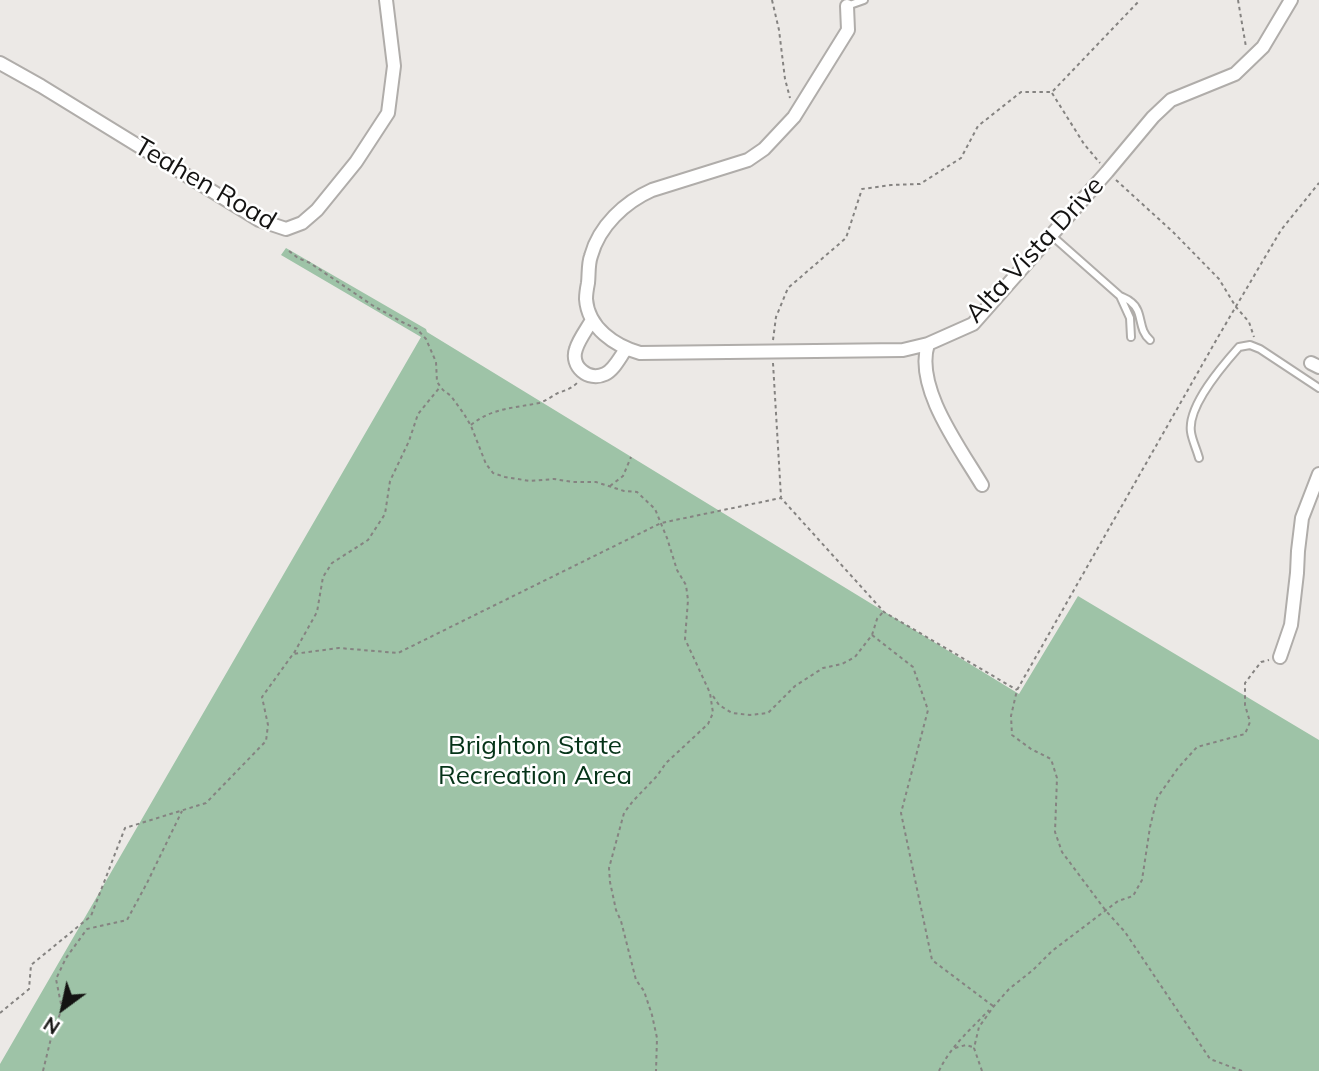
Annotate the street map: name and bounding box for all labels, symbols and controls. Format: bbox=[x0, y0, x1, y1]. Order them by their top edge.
street label: Teahen Road bbox=[129, 131, 281, 237]
street label: Alta Vista Drive bbox=[959, 171, 1111, 329]
park label: Brighton State Recreation Area bbox=[438, 730, 632, 792]
north arrow bbox=[28, 973, 98, 1043]
text: N bbox=[39, 1012, 64, 1040]

